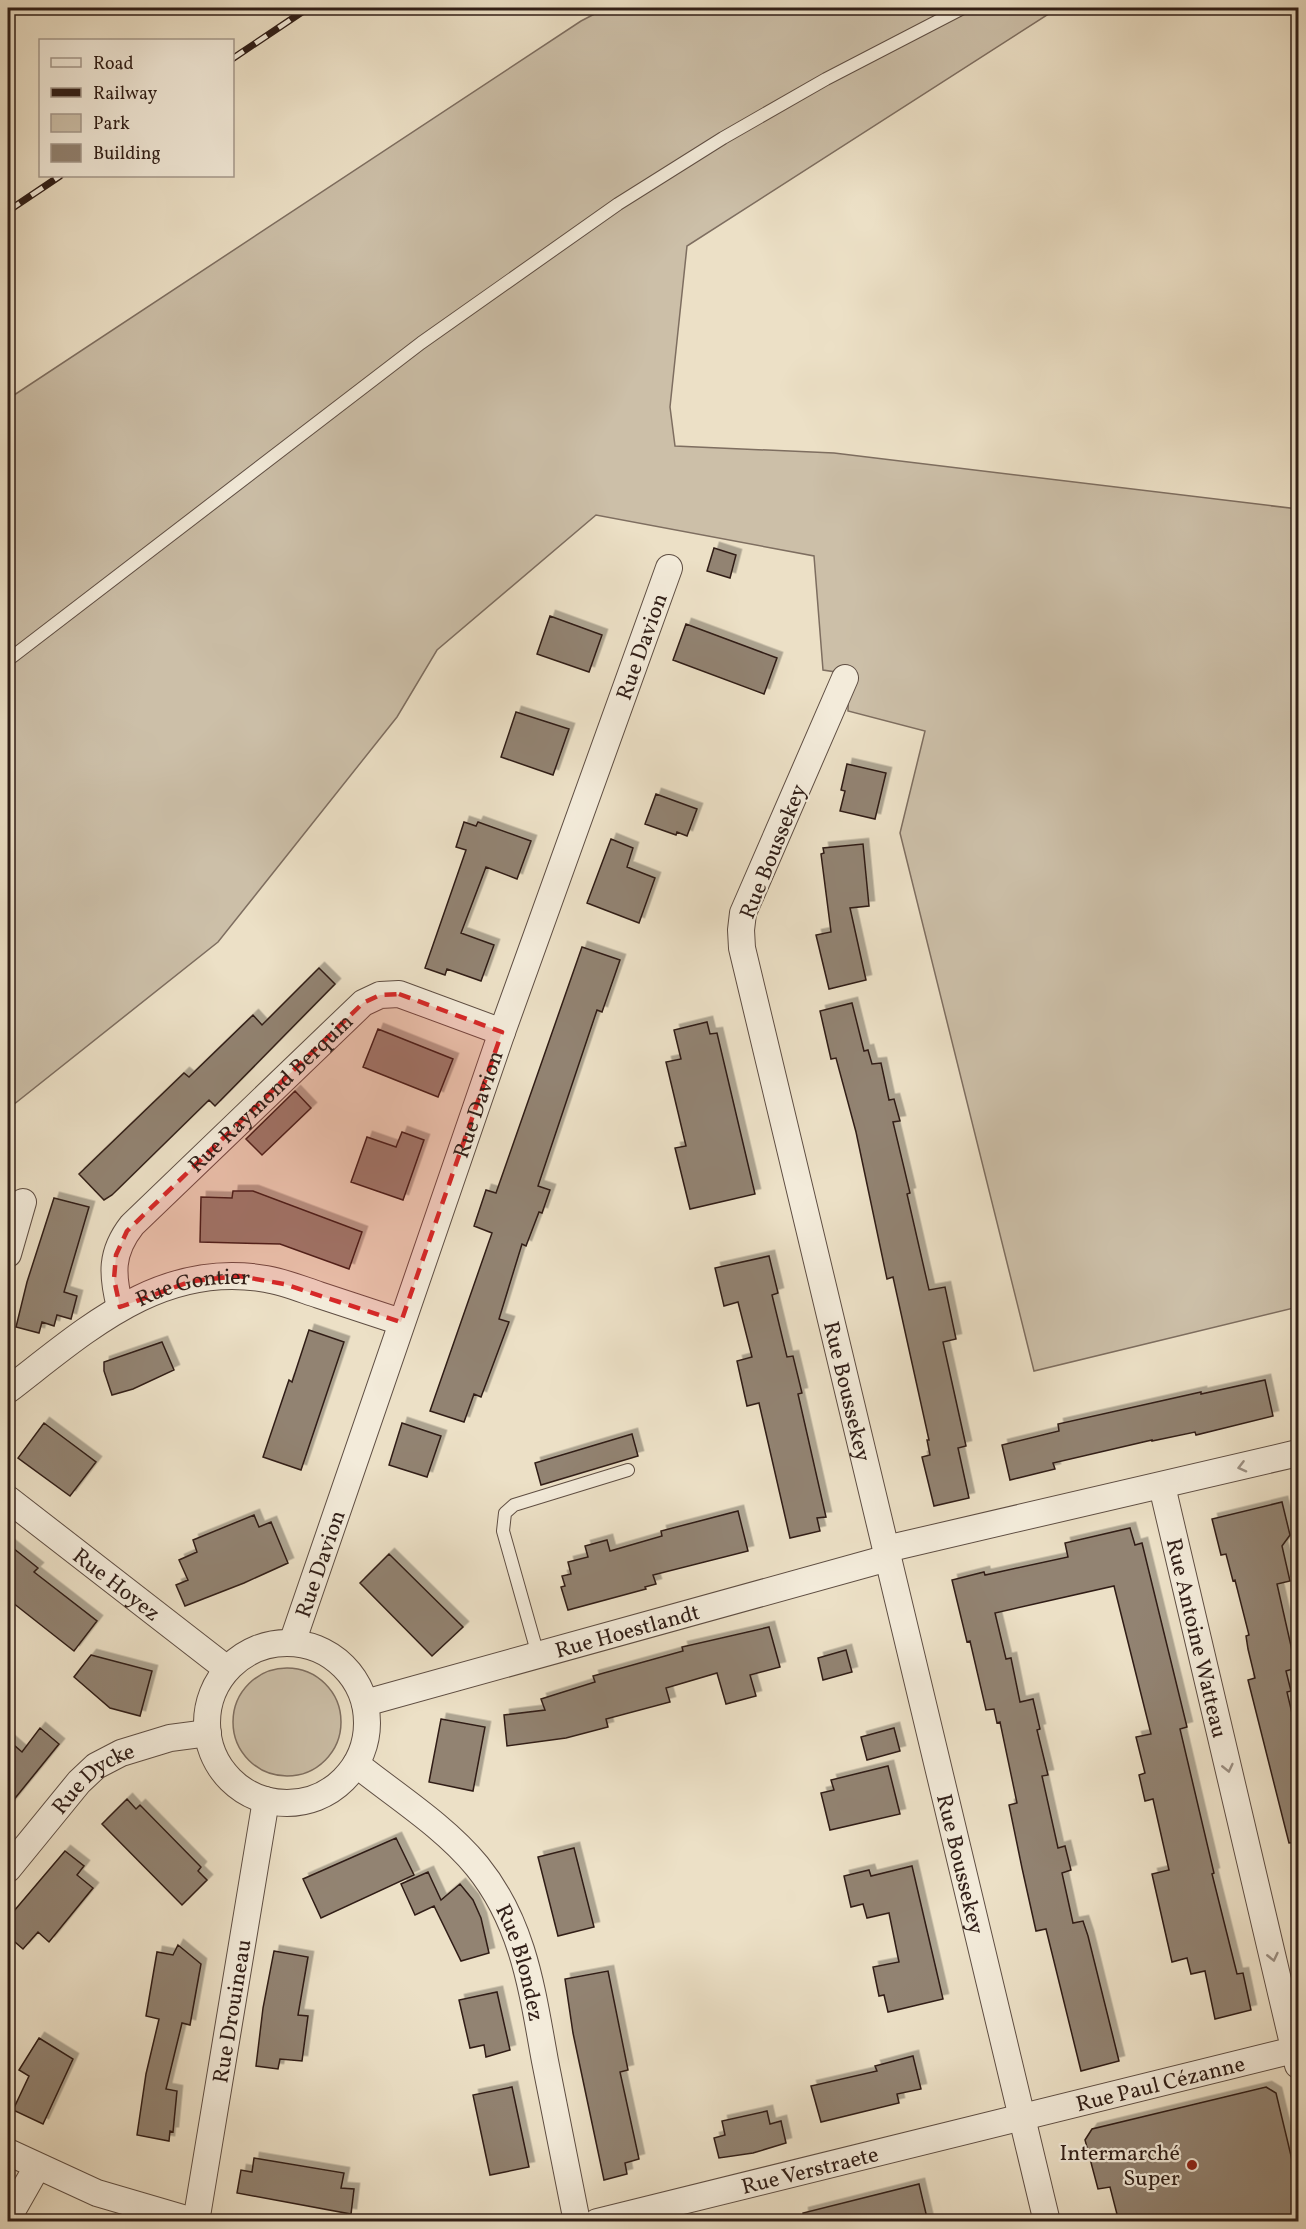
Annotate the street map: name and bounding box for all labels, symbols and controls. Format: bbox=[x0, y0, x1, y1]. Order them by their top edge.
legend bbox=[39, 39, 234, 177]
text: Road bbox=[93, 52, 134, 77]
text: Railway bbox=[93, 82, 157, 107]
text: Park bbox=[93, 112, 130, 137]
text: Building bbox=[93, 142, 161, 167]
street label: Rue Davion bbox=[610, 589, 677, 705]
street label: Rue Boussekey bbox=[733, 780, 816, 924]
street label: Rue Raymond Berquin bbox=[182, 1007, 361, 1181]
street label: Rue Davion bbox=[447, 1047, 512, 1163]
street label: Rue Gontier bbox=[131, 1263, 251, 1316]
street label: Rue Boussekey bbox=[814, 1318, 877, 1465]
one-way arrow bbox=[1237, 1459, 1247, 1472]
street label: Rue Davion bbox=[289, 1506, 354, 1622]
street label: Rue Antoine Watteau bbox=[1157, 1536, 1234, 1741]
street label: Rue Hoyez bbox=[65, 1542, 166, 1630]
street label: Rue Hoestlandt bbox=[552, 1598, 704, 1668]
street label: Rue Dycke bbox=[46, 1737, 139, 1822]
one-way arrow bbox=[1221, 1762, 1234, 1772]
street label: Rue Boussekey bbox=[927, 1791, 991, 1938]
street label: Rue Blondez bbox=[487, 1899, 551, 2024]
street label: Rue Drouineau bbox=[206, 1937, 261, 2086]
one-way arrow bbox=[1266, 1952, 1279, 1962]
street label: Rue Paul Cézanne bbox=[1073, 2050, 1248, 2121]
place label: Intermarché Super bbox=[1059, 2139, 1180, 2195]
street label: Rue Verstraete bbox=[739, 2140, 882, 2204]
marker: Intermarché Super bbox=[1185, 2158, 1199, 2172]

